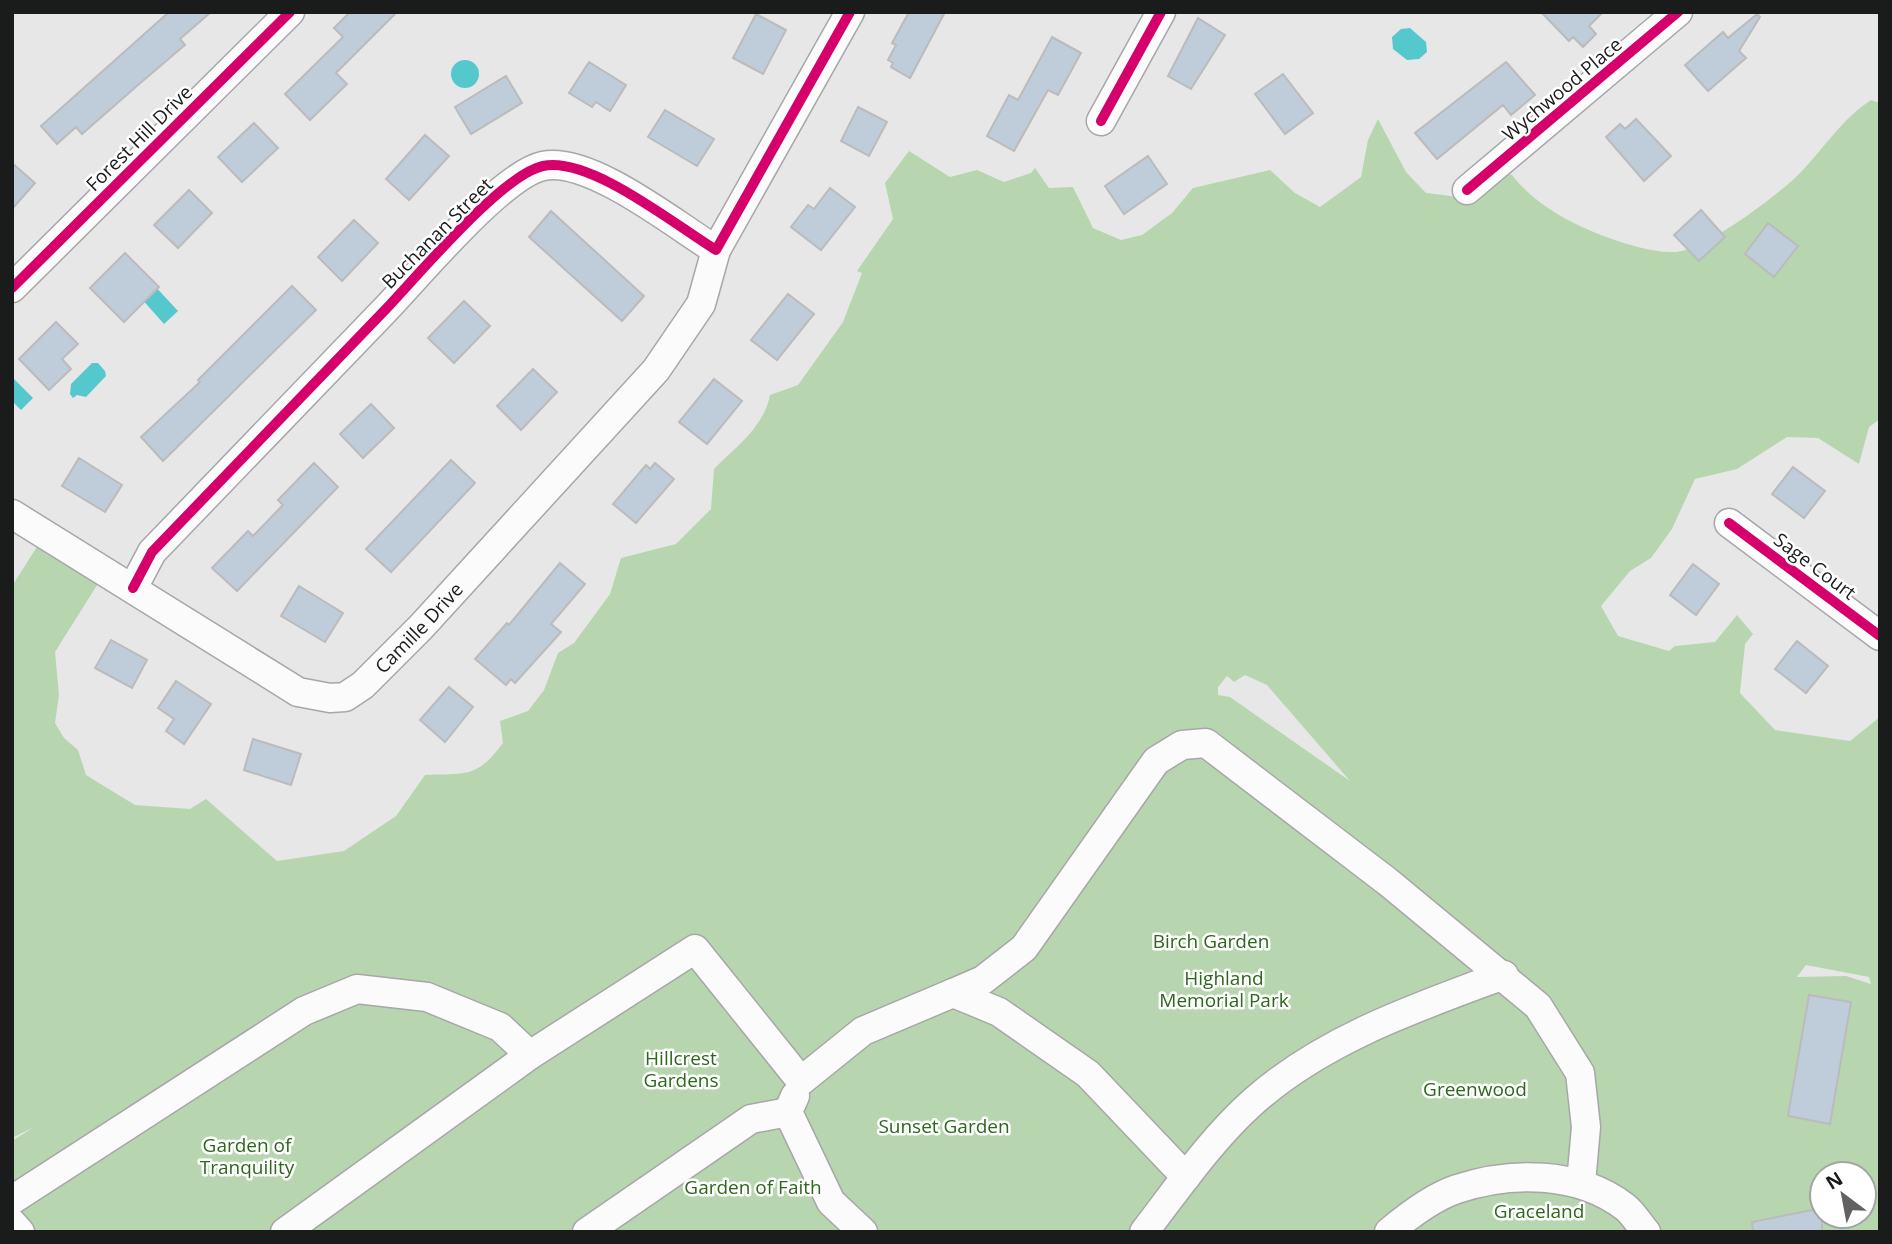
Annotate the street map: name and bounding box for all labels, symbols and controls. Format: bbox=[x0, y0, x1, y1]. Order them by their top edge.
street label: Wychwood Place bbox=[1497, 31, 1627, 147]
street label: Forest Hill Drive bbox=[80, 79, 198, 197]
street label: Buchanan Street bbox=[376, 172, 498, 294]
street label: Sage Court bbox=[1769, 527, 1862, 606]
street label: Camille Drive bbox=[369, 577, 469, 679]
park label: Birch Garden bbox=[1153, 928, 1269, 954]
park label: Highland Memorial Park bbox=[1159, 965, 1289, 1013]
park label: Hillcrest Gardens bbox=[643, 1045, 719, 1093]
park label: Greenwood bbox=[1423, 1076, 1527, 1102]
park label: Sunset Garden bbox=[878, 1113, 1010, 1139]
park label: Garden of Tranquility bbox=[200, 1132, 295, 1180]
north arrow bbox=[1808, 1160, 1878, 1230]
text: N bbox=[1821, 1165, 1847, 1196]
park label: Garden of Faith bbox=[684, 1174, 822, 1200]
park label: Graceland bbox=[1494, 1198, 1584, 1224]

